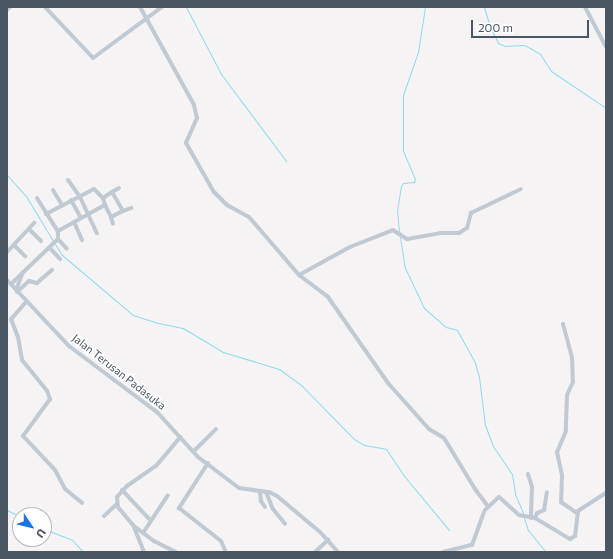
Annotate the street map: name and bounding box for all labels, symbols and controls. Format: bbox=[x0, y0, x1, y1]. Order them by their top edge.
scale bar bbox=[473, 12, 591, 38]
text: 200 m bbox=[478, 20, 513, 34]
street label: Jalan Terusan Padasuka bbox=[70, 331, 168, 413]
north arrow bbox=[12, 507, 52, 547]
text: U bbox=[34, 527, 49, 541]

